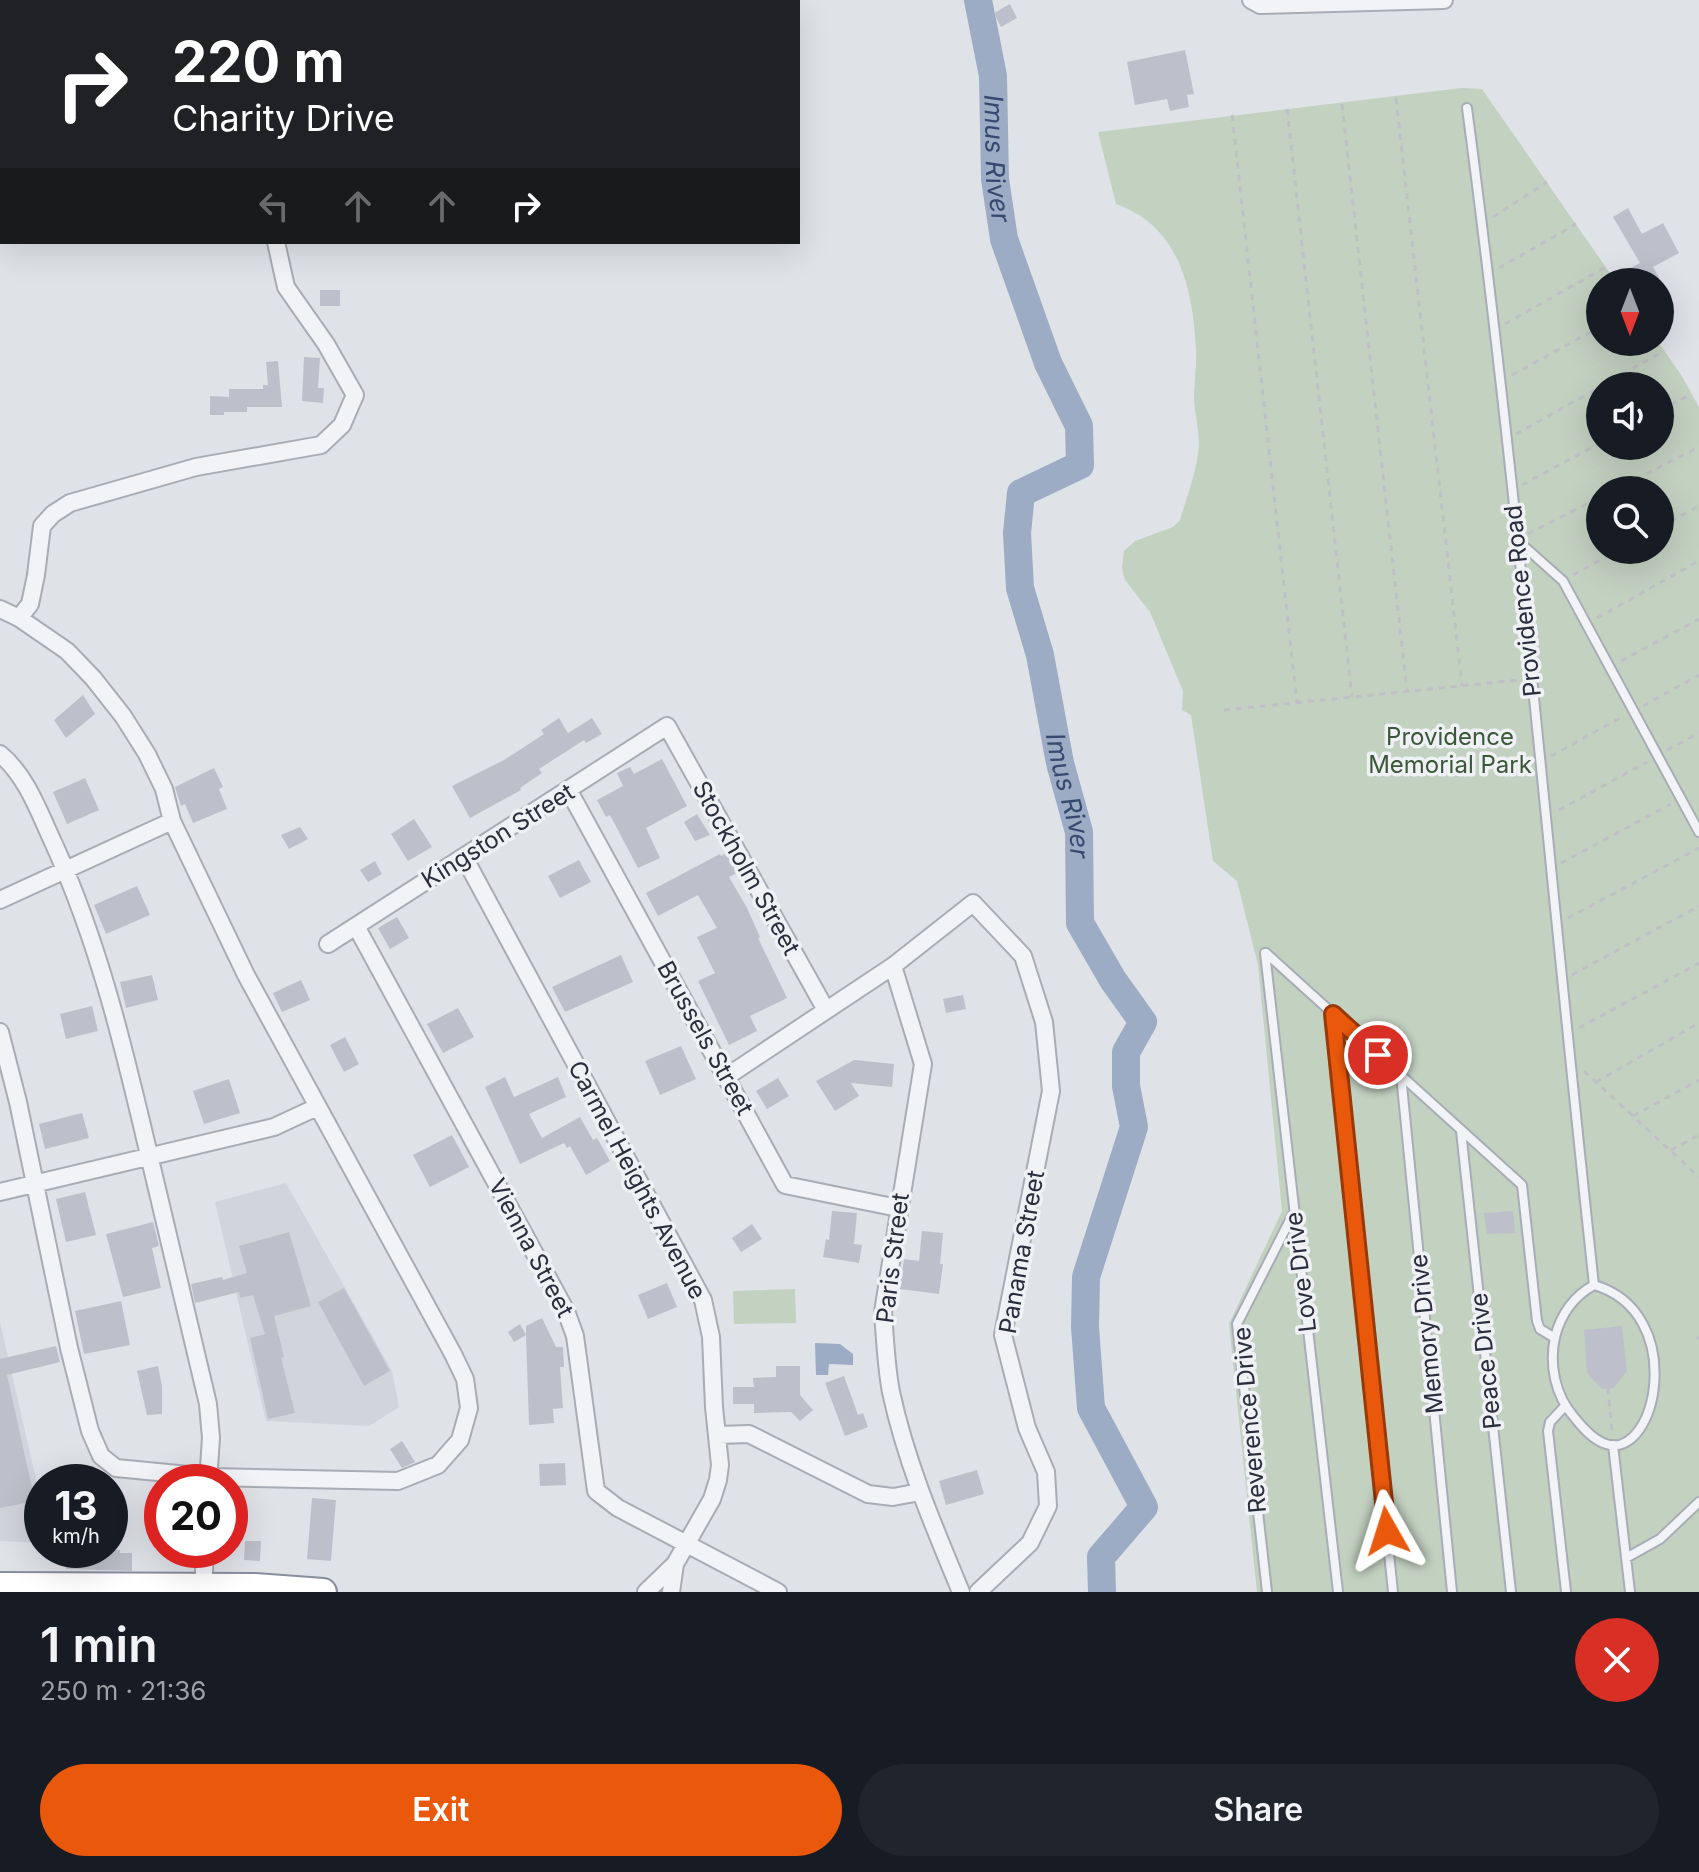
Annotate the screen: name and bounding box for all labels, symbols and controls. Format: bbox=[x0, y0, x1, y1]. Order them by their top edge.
text: 220 m bbox=[172, 28, 345, 96]
icon: right bbox=[40, 32, 144, 136]
water label: Imus River bbox=[978, 94, 1017, 225]
text: Charity Drive bbox=[172, 96, 395, 140]
icon: left bbox=[252, 184, 296, 228]
icon: ahead bbox=[336, 184, 380, 228]
icon: ahead bbox=[420, 184, 464, 228]
icon: right bbox=[504, 184, 548, 228]
north arrow bbox=[1586, 268, 1674, 356]
map controls bbox=[1586, 268, 1674, 564]
button: sound bbox=[1586, 372, 1674, 460]
button: search bbox=[1586, 476, 1674, 564]
street label: Providence Road bbox=[1498, 504, 1547, 698]
park label: Providence Memorial Park bbox=[1368, 722, 1532, 779]
water label: Imus River bbox=[1040, 730, 1095, 860]
street label: Stockholm Street bbox=[687, 776, 806, 960]
street label: Kingston Street bbox=[416, 777, 580, 894]
street label: Brussels Street bbox=[651, 956, 760, 1120]
pin bbox=[1344, 1021, 1412, 1089]
icon: arrive bbox=[1356, 1033, 1400, 1077]
street label: Carmel Heights Avenue bbox=[562, 1056, 713, 1304]
street label: Panama Street bbox=[993, 1168, 1050, 1336]
street label: Vienna Street bbox=[483, 1174, 580, 1322]
street label: Paris Street bbox=[870, 1191, 915, 1325]
street label: Love Drive bbox=[1279, 1210, 1322, 1334]
street label: Memory Drive bbox=[1404, 1253, 1449, 1415]
street label: Peace Drive bbox=[1464, 1291, 1507, 1431]
street label: Reverence Drive bbox=[1227, 1326, 1272, 1514]
speed limit sign: 20 bbox=[144, 1464, 248, 1568]
text: 13 bbox=[54, 1481, 98, 1530]
position arrow bbox=[1345, 1489, 1429, 1573]
text: km/h bbox=[52, 1524, 100, 1548]
text: 1 min bbox=[40, 1615, 158, 1674]
button: close bbox=[1575, 1618, 1659, 1702]
text: 250 m · 21:36 bbox=[40, 1675, 206, 1706]
button: Exit bbox=[40, 1764, 842, 1856]
button: Share bbox=[858, 1764, 1659, 1856]

